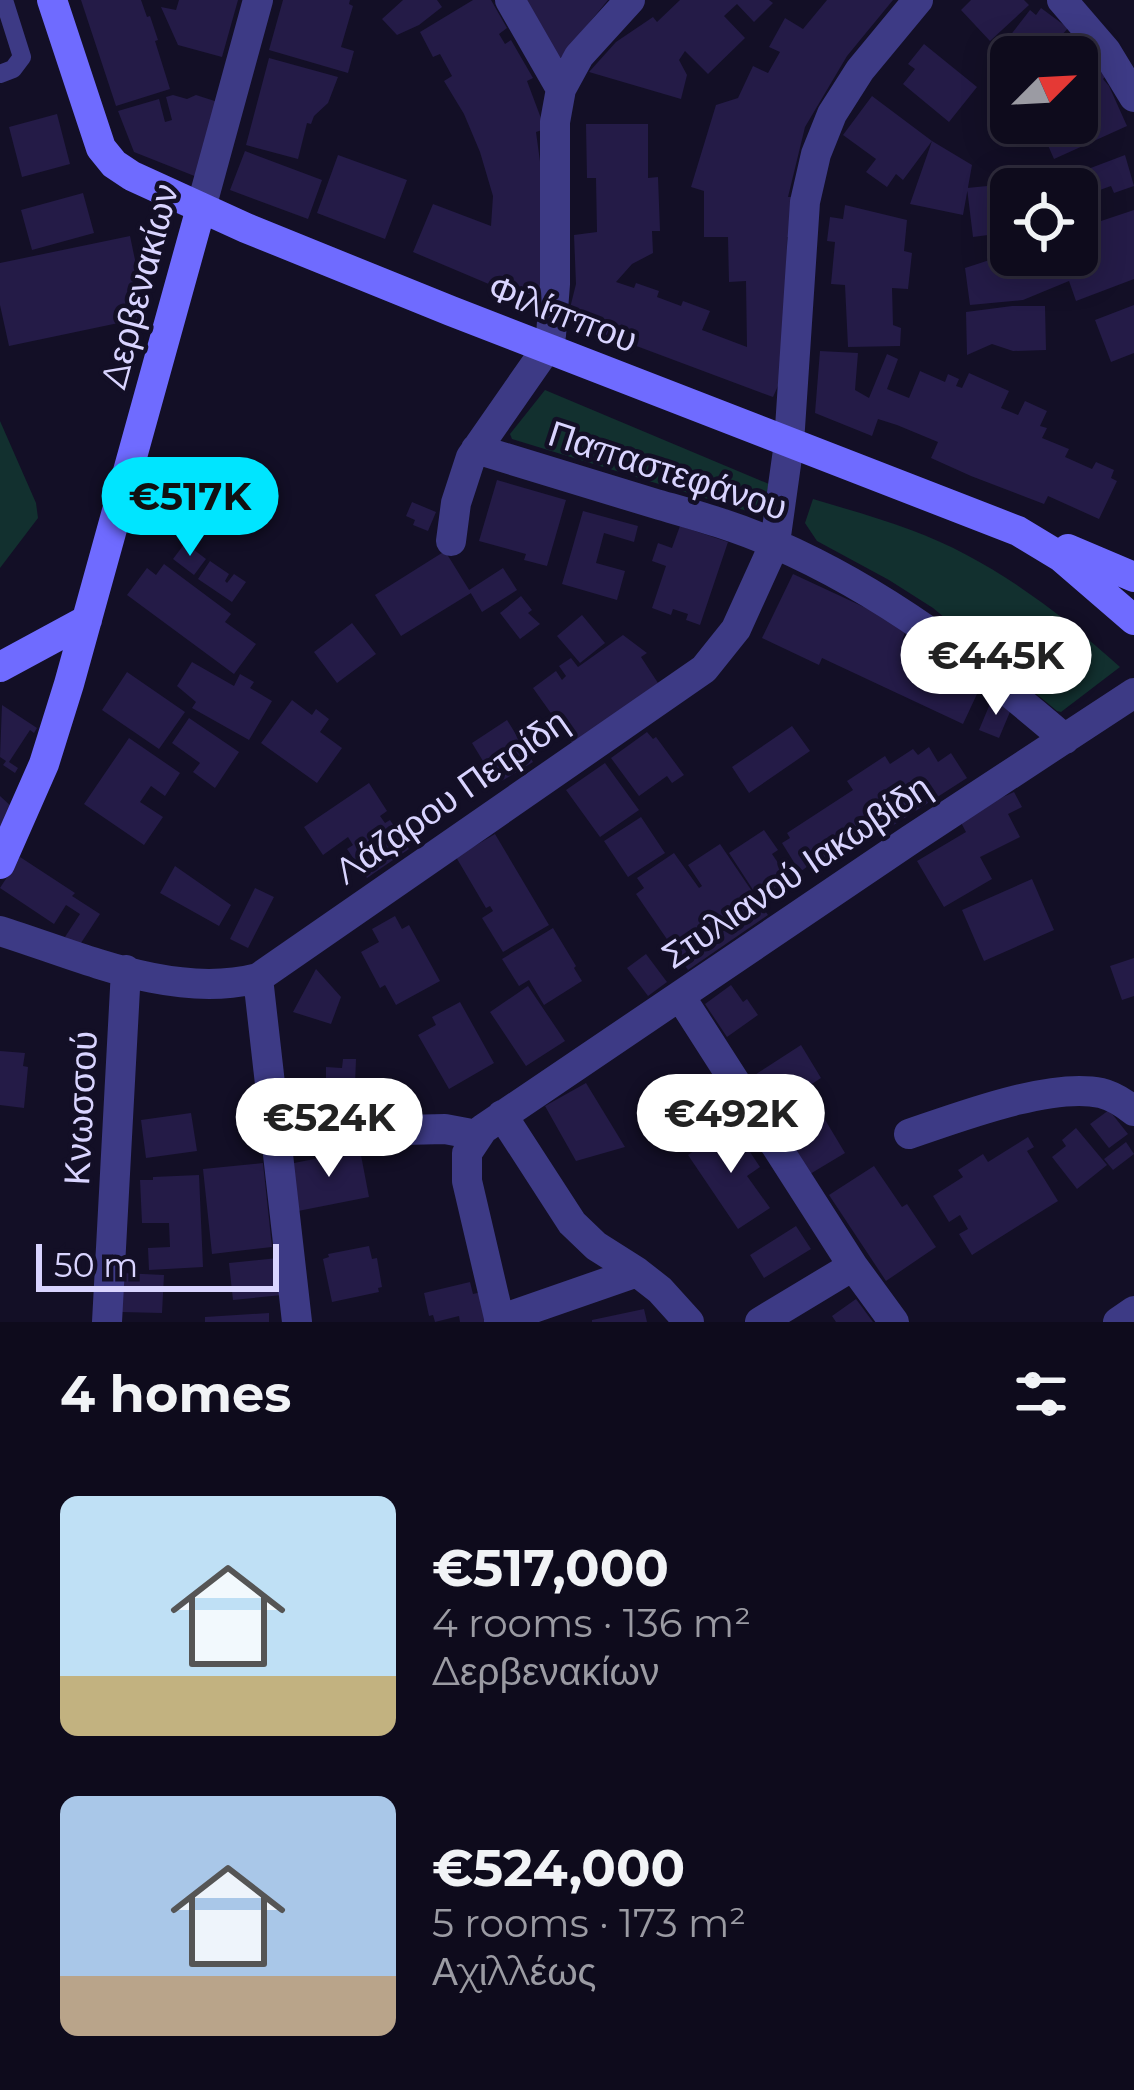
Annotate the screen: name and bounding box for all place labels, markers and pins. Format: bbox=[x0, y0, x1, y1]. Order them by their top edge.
pin: €517K bbox=[106, 457, 274, 559]
pin: €445K bbox=[912, 616, 1080, 718]
pin: €492K bbox=[647, 1074, 815, 1176]
pin: €524K bbox=[245, 1078, 413, 1180]

